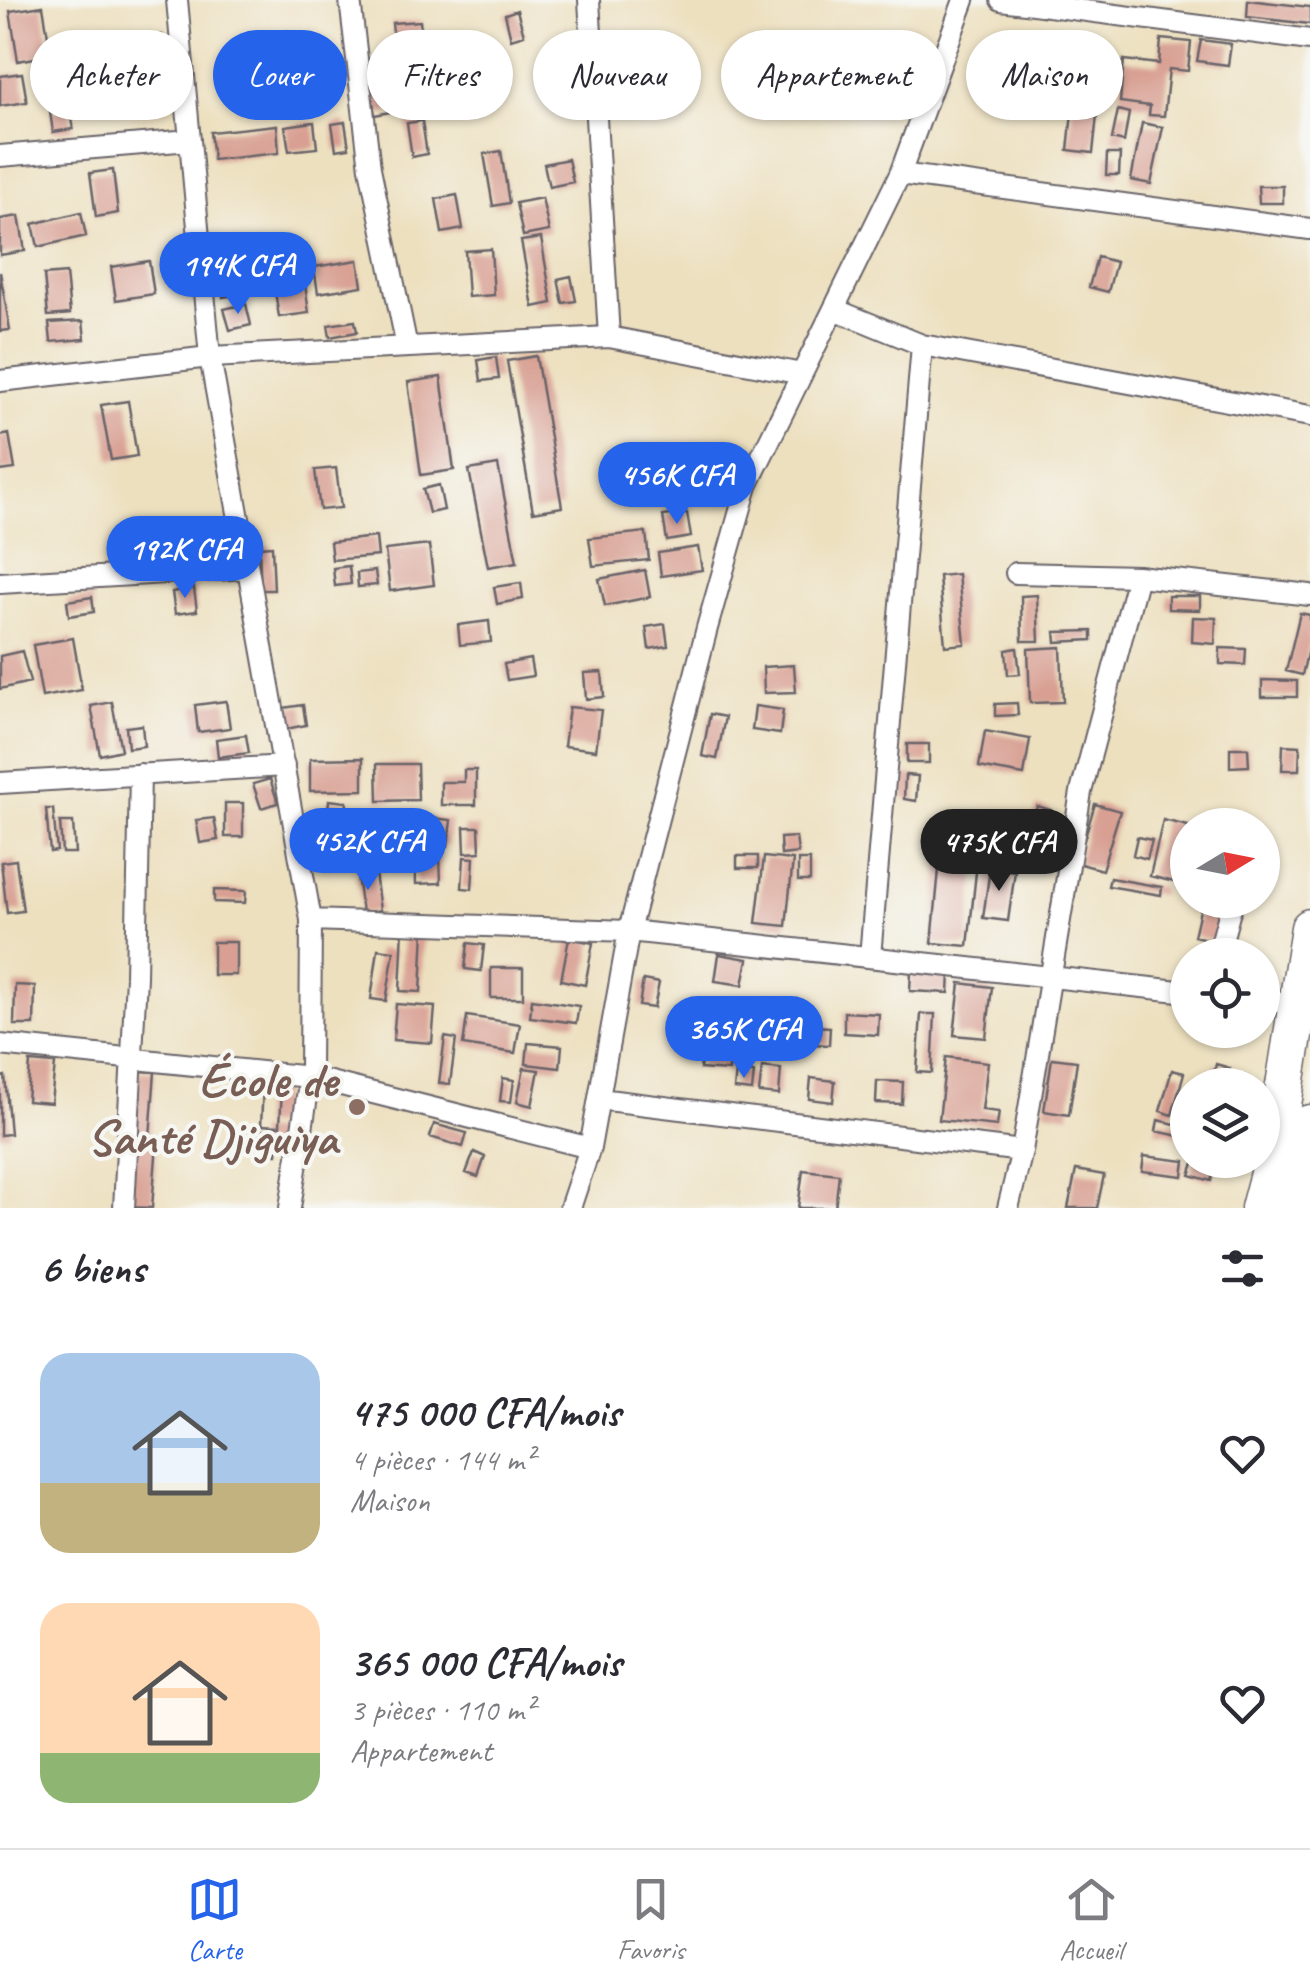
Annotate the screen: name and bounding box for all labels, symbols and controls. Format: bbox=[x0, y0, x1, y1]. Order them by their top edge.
chip: Acheter bbox=[30, 30, 193, 120]
chip: Louer bbox=[213, 30, 347, 120]
chip: Filtres bbox=[367, 30, 513, 120]
chip: Nouveau bbox=[533, 30, 701, 120]
chip: Appartement bbox=[721, 30, 946, 120]
chip: Maison bbox=[966, 30, 1123, 120]
pin: 194K CFA bbox=[135, 232, 341, 317]
text: 194K CFA bbox=[181, 244, 295, 285]
pin: 456K CFA bbox=[574, 442, 780, 527]
text: 456K CFA bbox=[620, 454, 734, 495]
pin: 192K CFA bbox=[82, 516, 288, 601]
text: 192K CFA bbox=[128, 528, 242, 569]
pin: 452K CFA bbox=[265, 808, 471, 893]
north arrow bbox=[1170, 808, 1280, 918]
map controls bbox=[1170, 808, 1280, 1178]
pin: 475K CFA bbox=[896, 809, 1102, 894]
text: 452K CFA bbox=[312, 820, 425, 861]
text: 475K CFA bbox=[943, 821, 1055, 862]
button: locate bbox=[1170, 938, 1280, 1048]
pin: 365K CFA bbox=[641, 996, 847, 1081]
text: 365K CFA bbox=[687, 1008, 801, 1049]
place label: École de Santé Djiguiya bbox=[87, 1048, 341, 1169]
button: layers bbox=[1170, 1068, 1280, 1178]
marker: École de Santé Djiguiya bbox=[346, 1096, 368, 1118]
icon: filters bbox=[1215, 1241, 1270, 1296]
text: 6 biens bbox=[40, 1242, 145, 1295]
text: 475 000 CFA/mois bbox=[350, 1386, 620, 1439]
icon: home bbox=[120, 1393, 240, 1513]
icon: heart bbox=[1215, 1426, 1270, 1481]
text: 4 pièces · 144 m² bbox=[350, 1439, 534, 1480]
text: Maison bbox=[350, 1480, 430, 1521]
text: 365 000 CFA/mois bbox=[350, 1636, 621, 1689]
icon: home bbox=[120, 1643, 240, 1763]
icon: heart bbox=[1215, 1676, 1270, 1731]
text: 3 pièces · 110 m² bbox=[350, 1689, 534, 1730]
text: Appartement bbox=[350, 1730, 492, 1771]
tab: Carte bbox=[187, 1872, 242, 1967]
tab: Favoris bbox=[617, 1872, 685, 1967]
tab: Accueil bbox=[1059, 1872, 1123, 1967]

